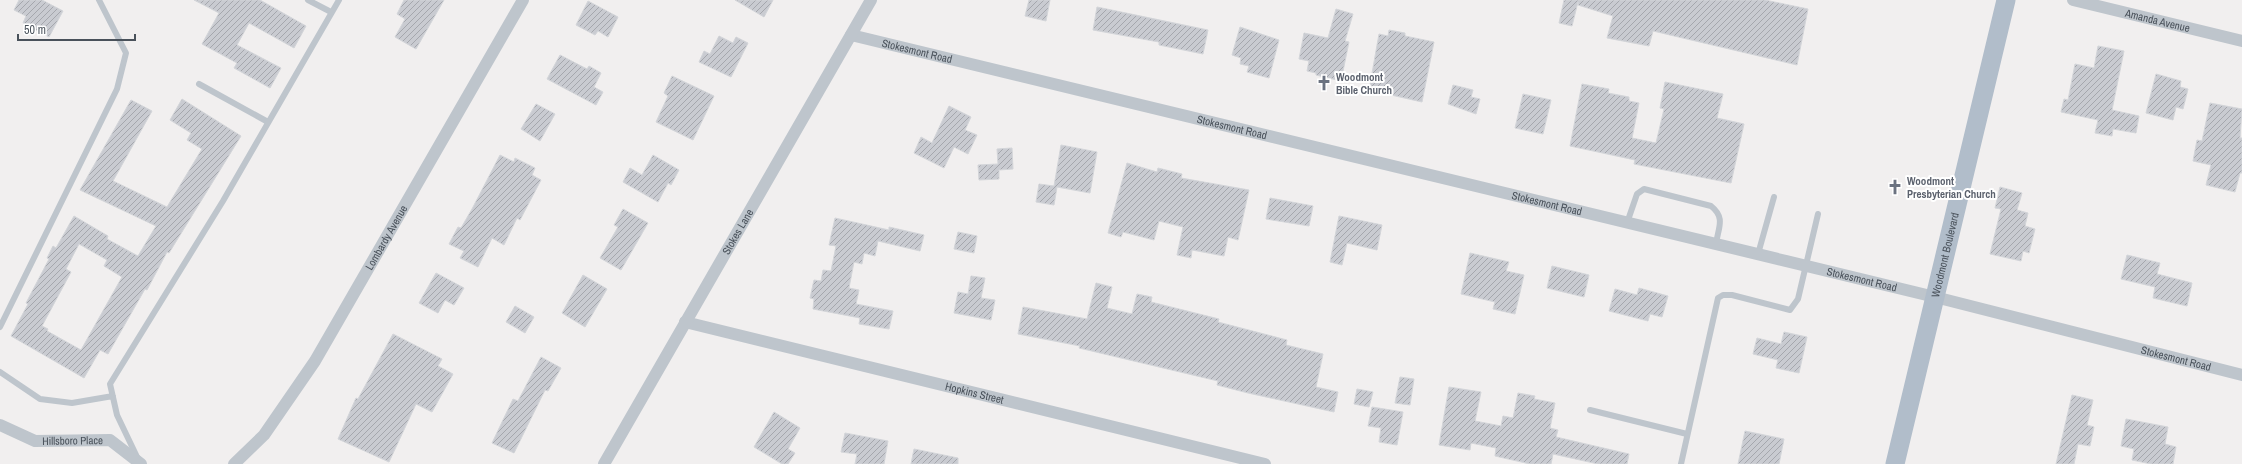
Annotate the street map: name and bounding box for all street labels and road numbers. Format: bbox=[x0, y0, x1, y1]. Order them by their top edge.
street label: Amanda Avenue bbox=[2123, 6, 2191, 35]
street label: Stokesmont Road bbox=[881, 36, 954, 66]
street label: Stokesmont Road bbox=[1195, 112, 1269, 142]
street label: Stokesmont Road bbox=[1510, 188, 1584, 218]
street label: Lombardy Avenue bbox=[362, 203, 410, 273]
street label: Stokes Lane bbox=[719, 206, 756, 257]
street label: Woodmont Boulevard bbox=[1928, 211, 1962, 299]
street label: Stokesmont Road bbox=[1825, 264, 1898, 295]
street label: Stokesmont Road bbox=[2140, 343, 2213, 374]
street label: Hopkins Street bbox=[944, 379, 1006, 407]
street label: Hillsboro Place bbox=[42, 433, 103, 448]

